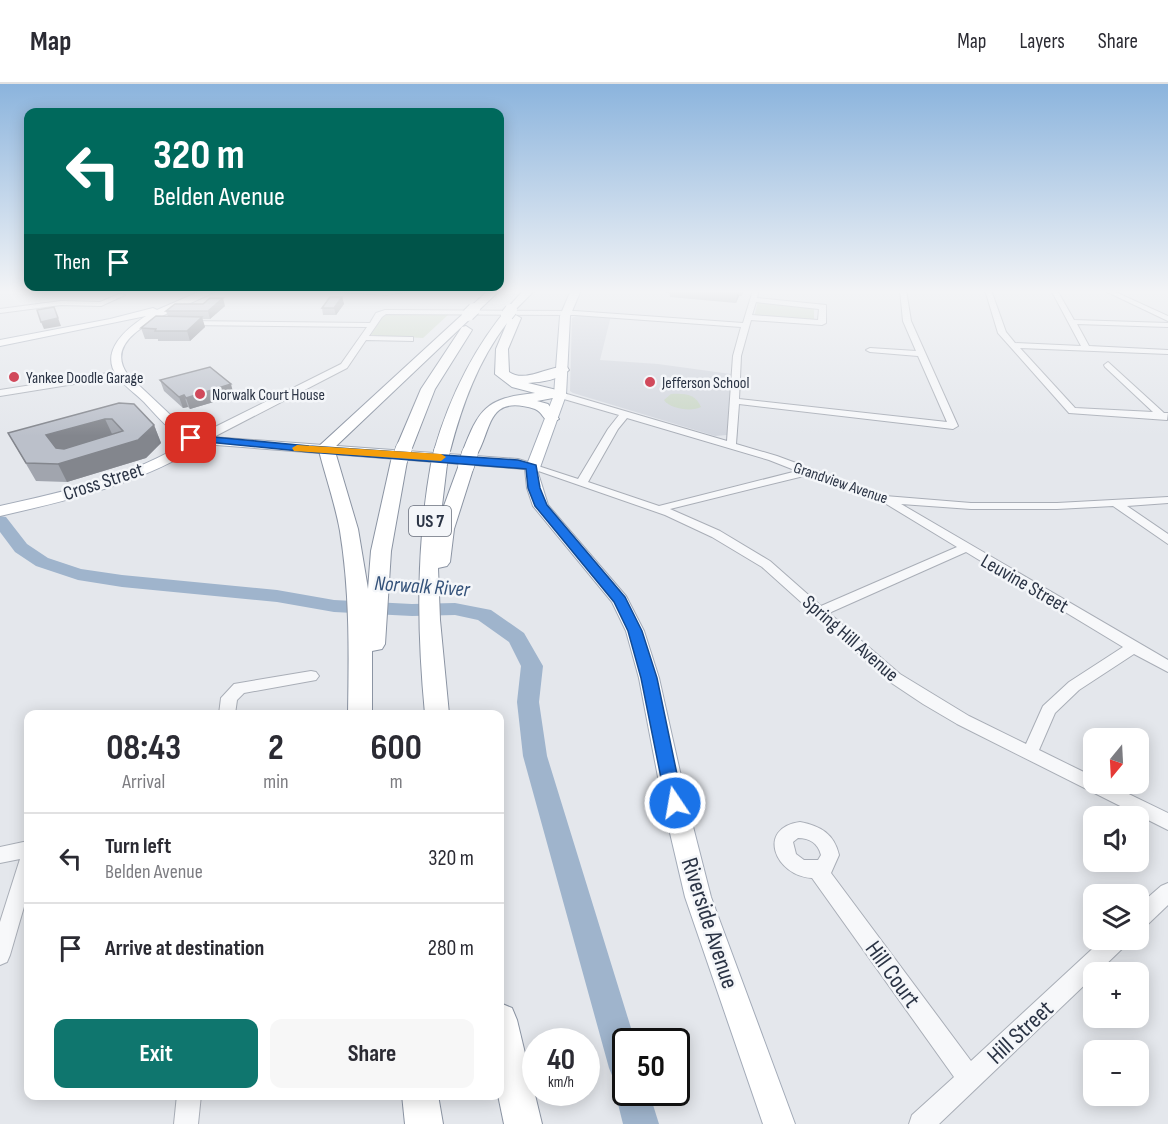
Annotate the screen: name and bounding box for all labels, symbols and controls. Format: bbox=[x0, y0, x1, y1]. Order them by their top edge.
text: Map bbox=[30, 25, 71, 58]
text: Map bbox=[957, 29, 986, 54]
text: Layers bbox=[1019, 29, 1065, 54]
text: Share bbox=[1098, 29, 1138, 54]
text: 320 m bbox=[153, 130, 245, 181]
icon: left bbox=[54, 132, 132, 210]
text: Belden Avenue bbox=[153, 181, 285, 213]
icon: arrive bbox=[102, 246, 135, 279]
text: Then bbox=[54, 249, 90, 276]
place label: Yankee Doodle Garage bbox=[26, 369, 143, 388]
marker: Yankee Doodle Garage bbox=[7, 370, 21, 384]
place label: Jefferson School bbox=[661, 374, 749, 393]
marker: Jefferson School bbox=[643, 375, 657, 389]
place label: Norwalk Court House bbox=[212, 386, 325, 405]
marker: Norwalk Court House bbox=[193, 387, 207, 401]
pin bbox=[165, 412, 216, 463]
icon: arrive bbox=[174, 421, 207, 454]
street label: Cross Street bbox=[60, 458, 146, 506]
street label: Grandview Avenue bbox=[791, 458, 890, 508]
road number: US 7 bbox=[409, 506, 451, 536]
street label: Leuvine Street bbox=[976, 549, 1073, 619]
water label: Norwalk River bbox=[374, 571, 471, 602]
street label: Spring Hill Avenue bbox=[797, 591, 903, 687]
text: 08:43 bbox=[106, 727, 181, 770]
text: 2 bbox=[268, 727, 284, 770]
text: 600 bbox=[371, 727, 422, 770]
north arrow bbox=[1083, 728, 1149, 794]
map controls bbox=[1083, 728, 1149, 1106]
text: Arrival bbox=[122, 770, 165, 794]
text: min bbox=[263, 770, 288, 794]
text: m bbox=[390, 770, 403, 794]
position arrow bbox=[643, 771, 707, 835]
button: sound bbox=[1083, 806, 1149, 872]
text: Turn left bbox=[105, 833, 171, 860]
icon: left bbox=[54, 842, 87, 875]
text: 320 m bbox=[428, 845, 474, 872]
street label: Riverside Avenue bbox=[675, 854, 744, 992]
text: Belden Avenue bbox=[105, 860, 203, 884]
button: layers bbox=[1083, 884, 1149, 950]
icon: arrive bbox=[54, 932, 87, 965]
text: Arrive at destination bbox=[105, 935, 264, 962]
text: 280 m bbox=[428, 935, 474, 962]
street label: Hill Court bbox=[859, 935, 926, 1013]
button: + bbox=[1083, 962, 1149, 1028]
street label: Hill Street bbox=[981, 994, 1060, 1070]
button: Exit bbox=[54, 1019, 258, 1088]
button: Share bbox=[270, 1019, 474, 1088]
speed limit sign: 50 bbox=[612, 1028, 690, 1106]
button: − bbox=[1083, 1040, 1149, 1106]
text: 40 bbox=[547, 1042, 575, 1078]
text: km/h bbox=[548, 1073, 574, 1092]

